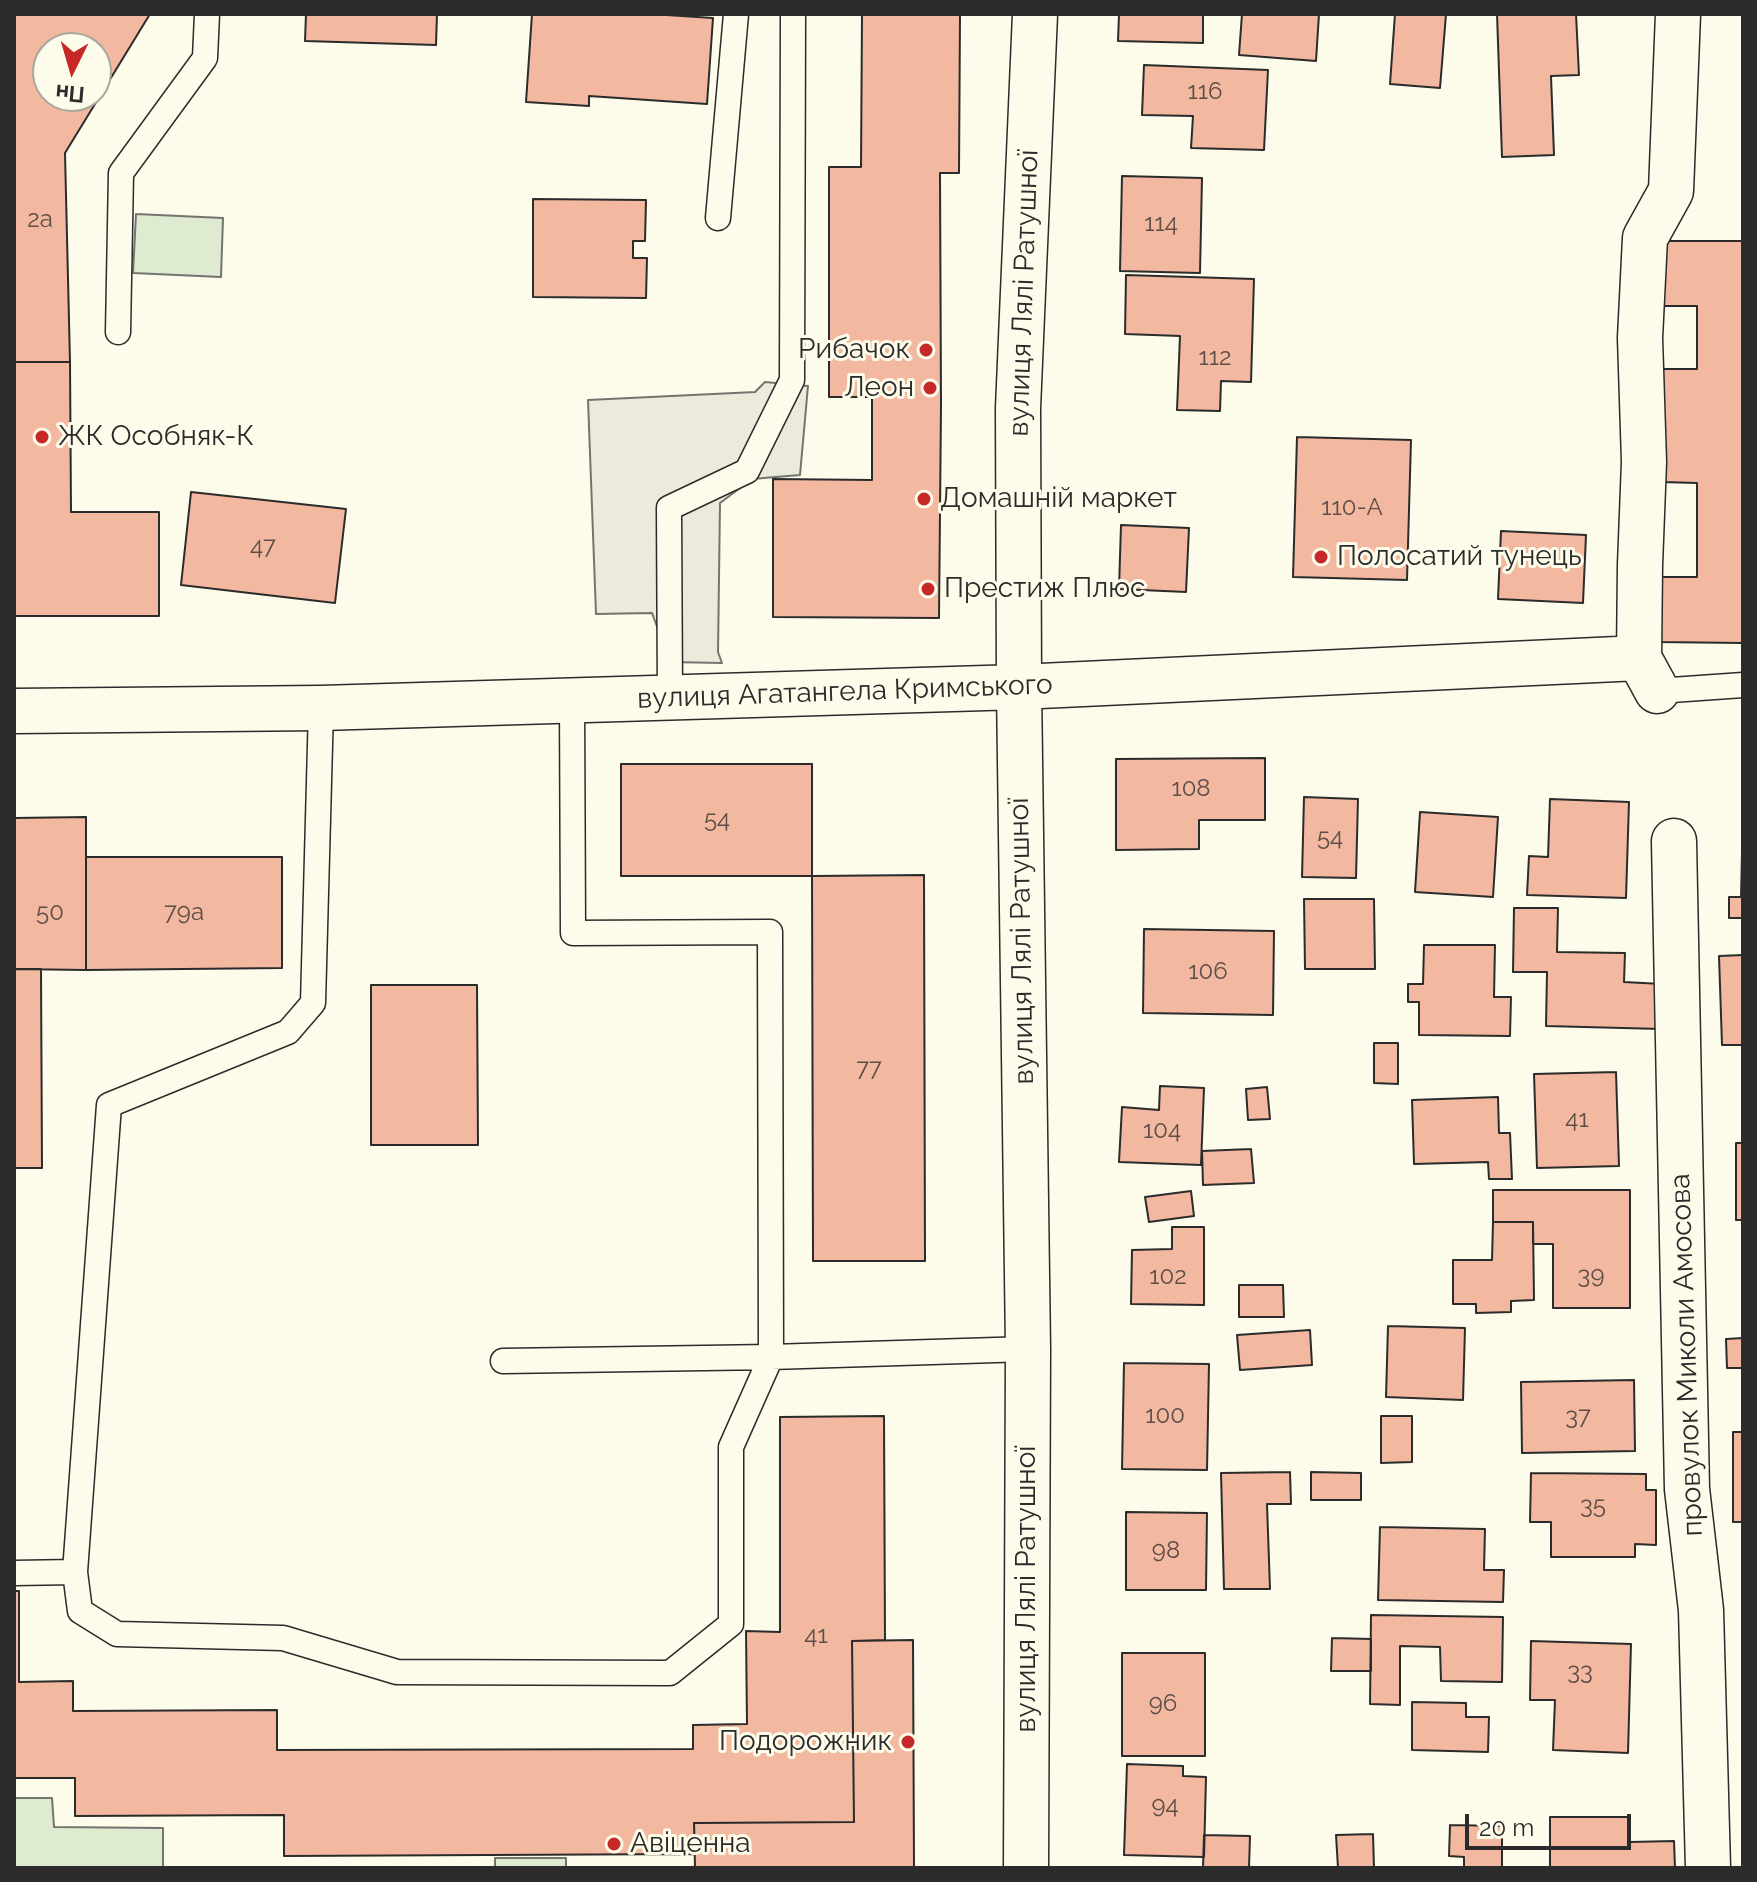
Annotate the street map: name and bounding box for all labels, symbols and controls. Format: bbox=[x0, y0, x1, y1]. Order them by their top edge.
north arrow bbox=[32, 32, 112, 112]
house number: 116 bbox=[1187, 78, 1223, 106]
text: Пн bbox=[54, 80, 86, 108]
street label: вулиця Лялі Ратушної bbox=[1002, 149, 1046, 437]
house number: 2а bbox=[27, 206, 53, 234]
house number: 114 bbox=[1144, 210, 1178, 238]
place label: Рибачок bbox=[798, 333, 910, 367]
marker: Рибачок bbox=[917, 341, 935, 359]
house number: 112 bbox=[1198, 344, 1232, 372]
place label: Леон bbox=[844, 371, 914, 405]
marker: Леон bbox=[921, 379, 939, 397]
place label: ЖК Особняк-К bbox=[58, 420, 254, 454]
marker: ЖК Особняк-К bbox=[33, 428, 51, 446]
place label: Домашній маркет bbox=[940, 482, 1177, 516]
marker: Домашній маркет bbox=[915, 490, 933, 508]
house number: 110-А bbox=[1321, 494, 1383, 522]
house number: 47 bbox=[250, 533, 276, 561]
place label: Полосатий тунець bbox=[1337, 540, 1582, 574]
marker: Полосатий тунець bbox=[1312, 548, 1330, 566]
place label: Престиж Плюс bbox=[944, 572, 1145, 606]
marker: Престиж Плюс bbox=[919, 580, 937, 598]
street label: вулиця Агатангела Кримського bbox=[637, 668, 1053, 716]
house number: 108 bbox=[1171, 775, 1211, 803]
street label: вулиця Лялі Ратушної bbox=[1003, 797, 1041, 1085]
house number: 54 bbox=[704, 806, 730, 834]
house number: 54 bbox=[1317, 824, 1343, 852]
house number: 50 bbox=[36, 899, 64, 927]
house number: 79а bbox=[164, 899, 204, 927]
house number: 106 bbox=[1188, 958, 1228, 986]
house number: 77 bbox=[856, 1055, 882, 1083]
house number: 41 bbox=[1565, 1106, 1589, 1134]
house number: 104 bbox=[1143, 1117, 1181, 1145]
street label: провулок Миколи Амосова bbox=[1664, 1173, 1710, 1537]
house number: 39 bbox=[1578, 1262, 1604, 1290]
house number: 102 bbox=[1149, 1263, 1187, 1291]
house number: 100 bbox=[1145, 1402, 1185, 1430]
house number: 37 bbox=[1565, 1403, 1591, 1431]
street label: вулиця Лялі Ратушної bbox=[1010, 1446, 1044, 1732]
house number: 35 bbox=[1580, 1492, 1606, 1520]
house number: 98 bbox=[1152, 1537, 1180, 1565]
house number: 41 bbox=[804, 1622, 828, 1650]
house number: 33 bbox=[1567, 1658, 1593, 1686]
house number: 96 bbox=[1149, 1690, 1177, 1718]
place label: Подорожник bbox=[719, 1725, 892, 1759]
marker: Подорожник bbox=[899, 1733, 917, 1751]
house number: 94 bbox=[1151, 1792, 1179, 1820]
scale bar bbox=[1469, 1798, 1635, 1848]
text: 20 m bbox=[1479, 1813, 1534, 1842]
place label: Авіценна bbox=[630, 1827, 751, 1861]
marker: Авіценна bbox=[605, 1835, 623, 1853]

